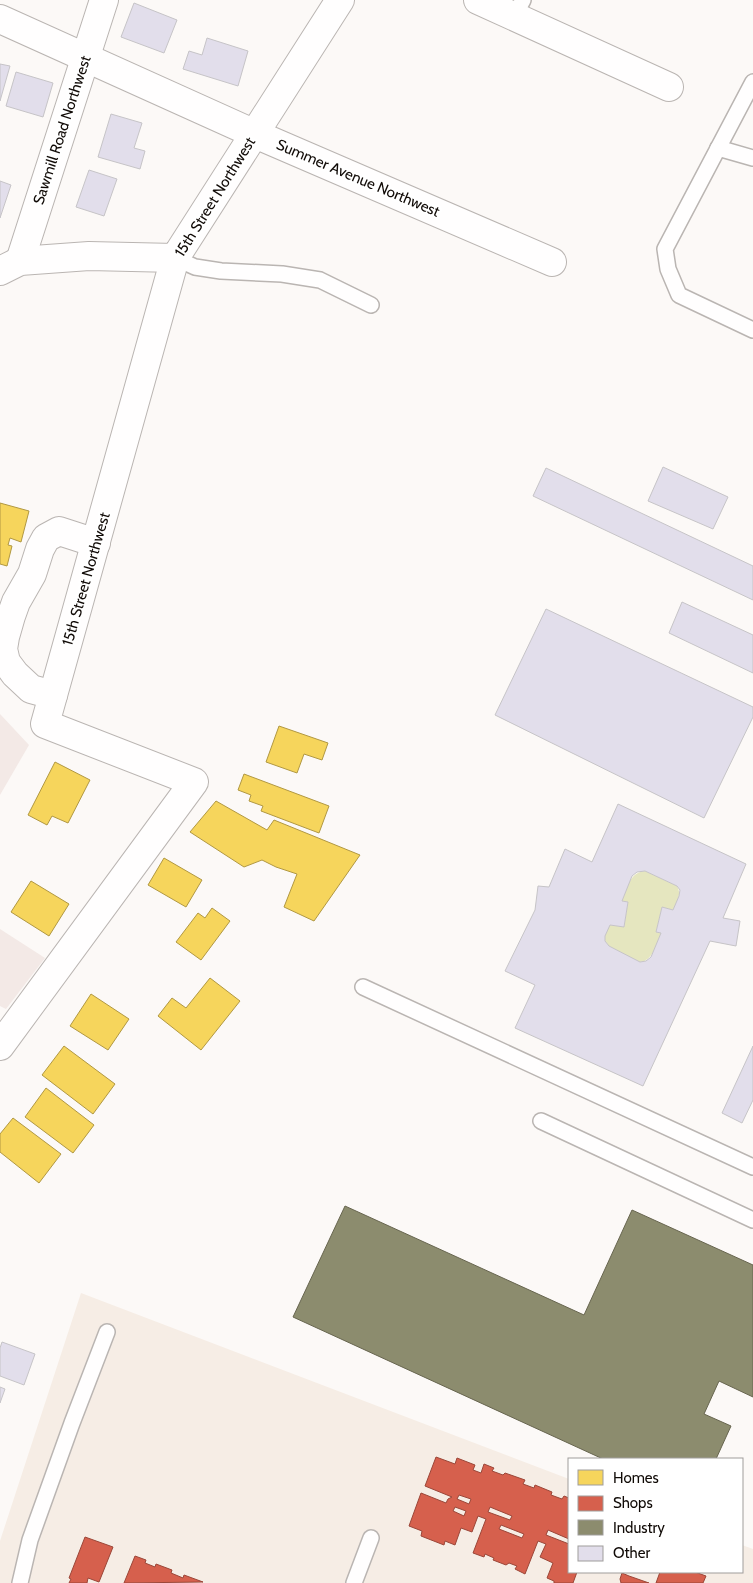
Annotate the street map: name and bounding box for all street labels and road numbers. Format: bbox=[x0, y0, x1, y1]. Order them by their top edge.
street label: Sawmill Road Northwest bbox=[29, 53, 95, 207]
street label: 15th Street Northwest bbox=[171, 134, 259, 260]
street label: Summer Avenue Northwest bbox=[274, 135, 442, 221]
street label: 15th Street Northwest bbox=[58, 510, 114, 648]

